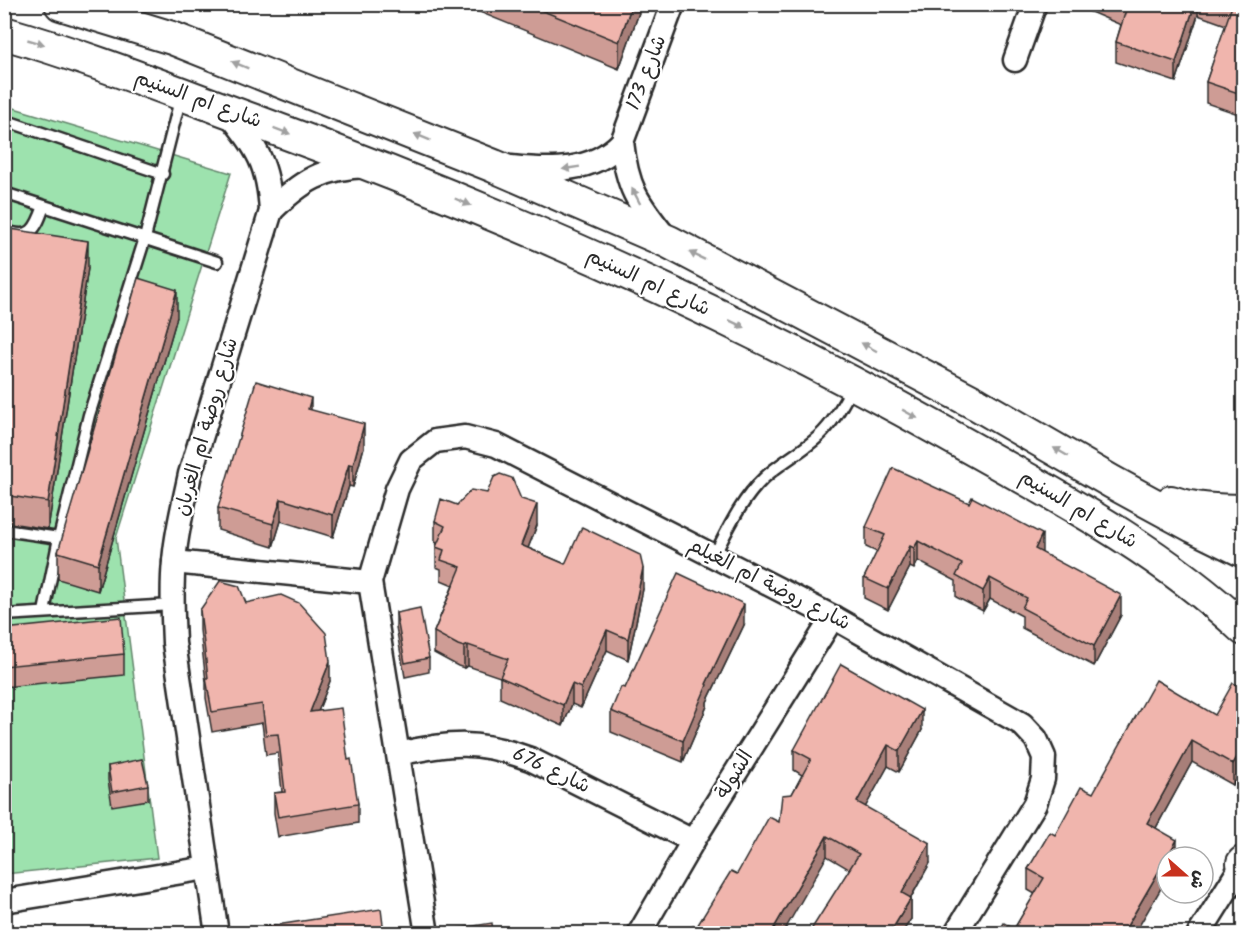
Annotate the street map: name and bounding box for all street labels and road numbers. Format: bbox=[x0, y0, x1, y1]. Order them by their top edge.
street label: شارع 173 bbox=[618, 31, 676, 115]
street label: شارع ام السنيم bbox=[130, 62, 266, 138]
street label: شارع ام السنيم bbox=[581, 240, 715, 326]
street label: شارع روضة ام الغربان bbox=[166, 334, 248, 520]
street label: شارع ام السنيم bbox=[1013, 462, 1143, 558]
street label: شارع روضة ام الغيلم bbox=[682, 530, 856, 640]
street label: شارع 676 bbox=[507, 739, 595, 803]
street label: الشولة bbox=[708, 744, 762, 806]

